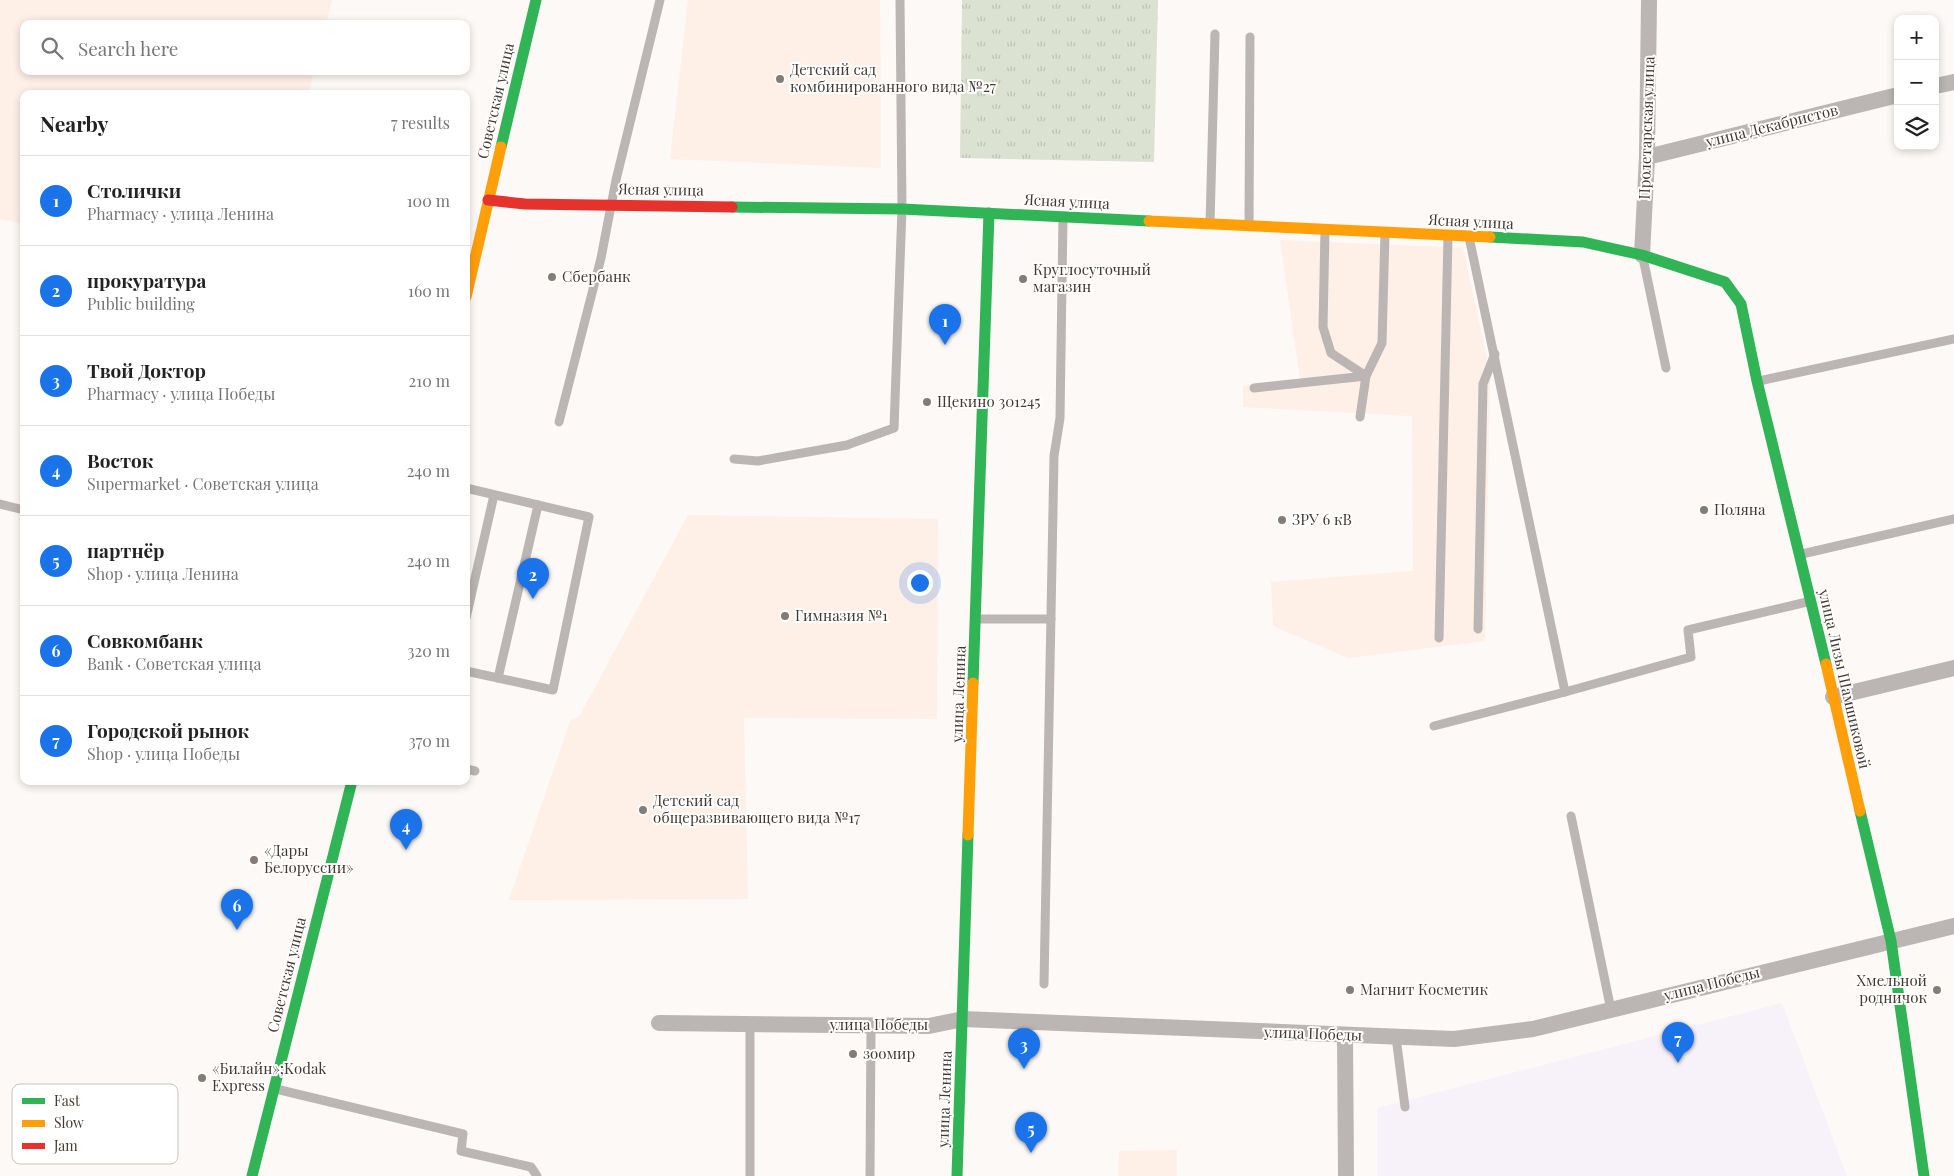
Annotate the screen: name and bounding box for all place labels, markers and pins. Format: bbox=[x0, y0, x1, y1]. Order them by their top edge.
place label: Детский сад комбинированного вида №27 bbox=[790, 59, 996, 96]
marker: Детский сад комбинированного вида №27 bbox=[774, 73, 786, 85]
place label: Круглосуточный магазин bbox=[1033, 259, 1151, 296]
place label: Сбербанк bbox=[562, 266, 631, 286]
marker: Сбербанк bbox=[546, 271, 558, 283]
marker: Круглосуточный магазин bbox=[1017, 273, 1029, 285]
pin: 1 bbox=[929, 304, 961, 345]
place label: Щекино 301245 bbox=[937, 391, 1041, 411]
marker: Щекино 301245 bbox=[921, 396, 933, 408]
place label: Поляна bbox=[1714, 499, 1766, 519]
marker: Поляна bbox=[1698, 504, 1710, 516]
place label: ЗРУ 6 кВ bbox=[1292, 509, 1352, 529]
marker: ЗРУ 6 кВ bbox=[1276, 514, 1288, 526]
pin: 2 bbox=[517, 558, 549, 599]
place label: Гимназия №1 bbox=[795, 605, 888, 625]
marker: Гимназия №1 bbox=[779, 610, 791, 622]
place label: Детский сад общеразвивающего вида №17 bbox=[653, 790, 860, 827]
marker: Детский сад общеразвивающего вида №17 bbox=[637, 804, 649, 816]
pin: 4 bbox=[390, 809, 422, 850]
place label: «Дары Белоруссии» bbox=[264, 840, 354, 877]
marker: «Дары Белоруссии» bbox=[248, 854, 260, 866]
pin: 6 bbox=[221, 889, 253, 930]
place label: Хмельной родничок bbox=[1857, 970, 1927, 1007]
place label: Магнит Косметик bbox=[1360, 979, 1488, 999]
marker: Магнит Косметик bbox=[1344, 984, 1356, 996]
marker: Хмельной родничок bbox=[1931, 984, 1943, 996]
pin: 7 bbox=[1662, 1022, 1694, 1063]
pin: 3 bbox=[1008, 1028, 1040, 1069]
place label: зоомир bbox=[863, 1043, 915, 1063]
marker: зоомир bbox=[847, 1048, 859, 1060]
place label: «Билайн»;Kodak Express bbox=[212, 1058, 327, 1095]
marker: «Билайн»;Kodak Express bbox=[196, 1072, 208, 1084]
pin: 5 bbox=[1015, 1112, 1047, 1153]

